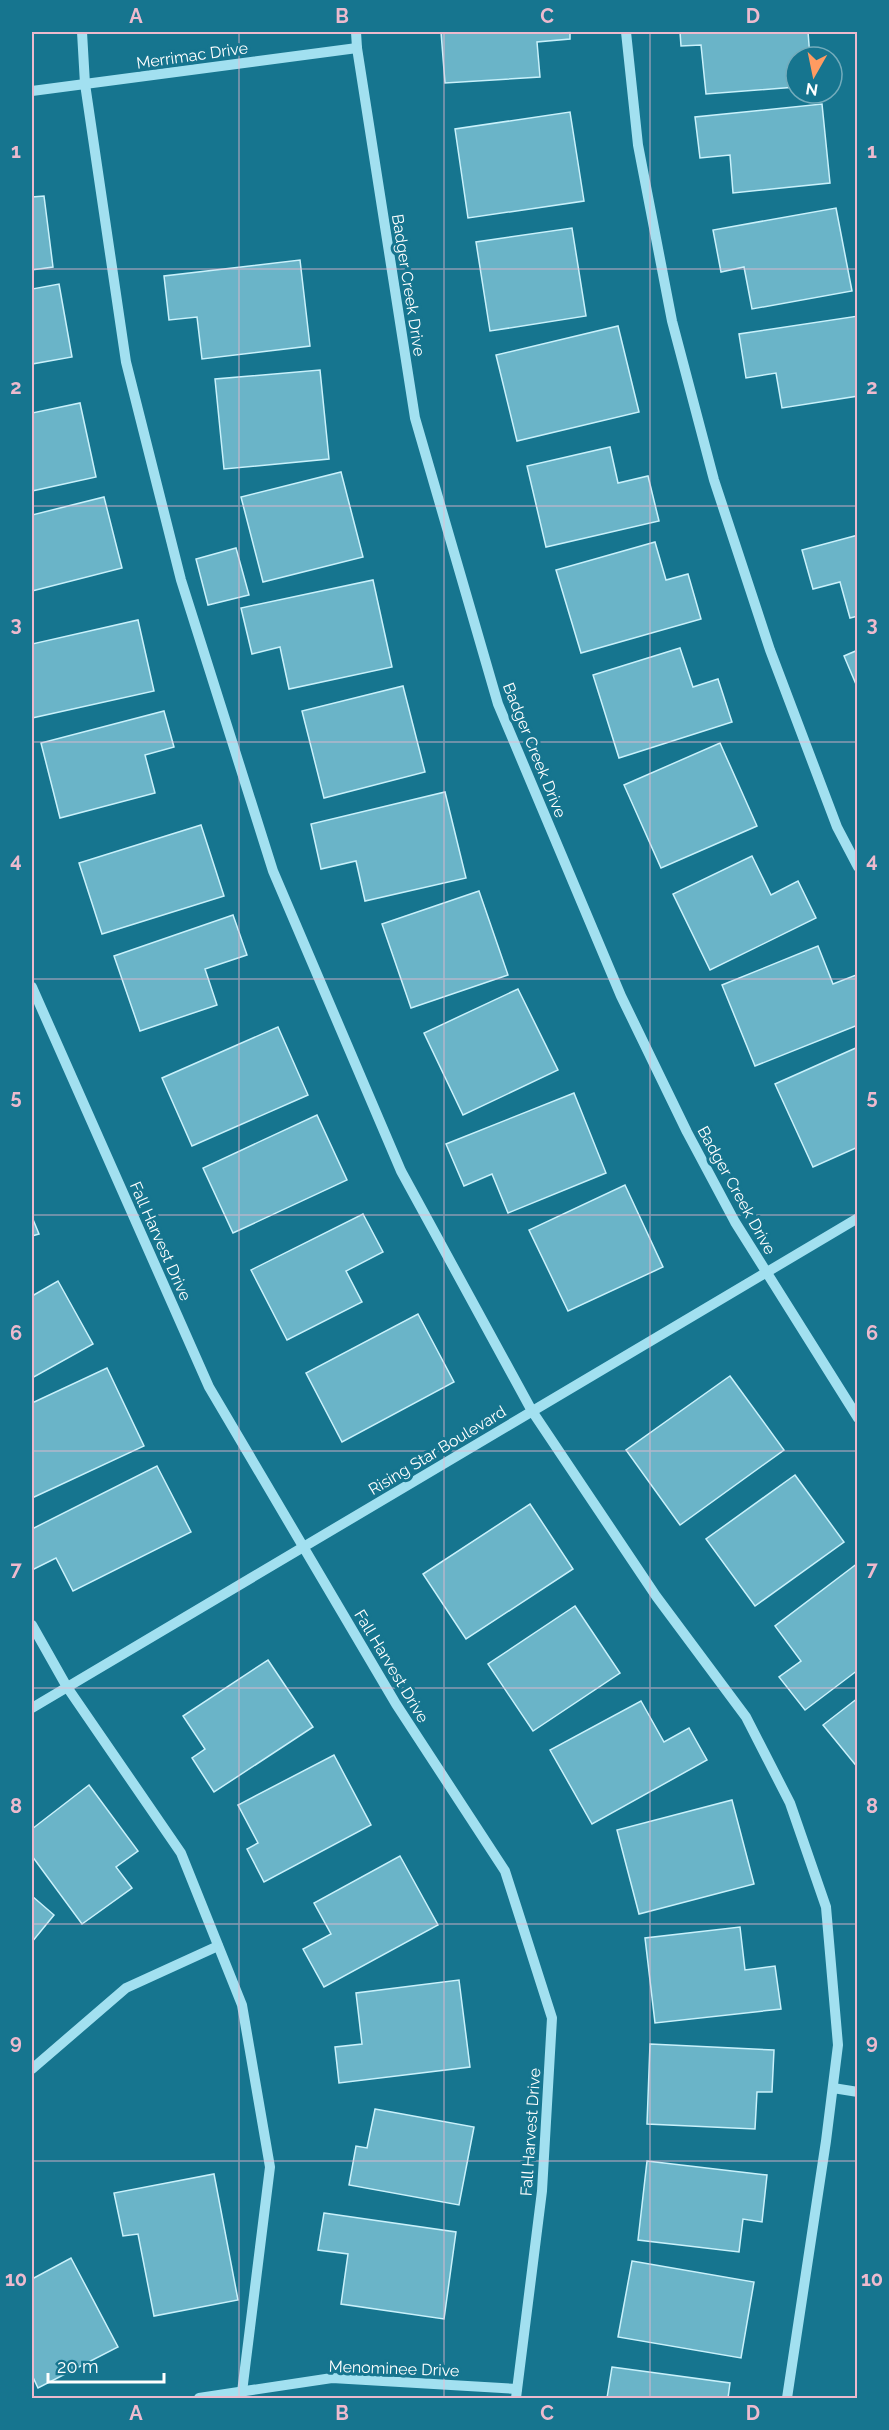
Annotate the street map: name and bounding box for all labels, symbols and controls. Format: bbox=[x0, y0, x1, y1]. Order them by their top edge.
text: A bbox=[129, 4, 143, 28]
text: B bbox=[335, 4, 349, 28]
text: C bbox=[540, 4, 554, 28]
text: D bbox=[746, 4, 760, 28]
street label: Merrimac Drive bbox=[135, 38, 249, 73]
north arrow bbox=[784, 45, 844, 105]
text: N bbox=[804, 79, 819, 100]
text: 1 bbox=[11, 139, 21, 163]
text: 1 bbox=[867, 139, 877, 163]
street label: Badger Creek Drive bbox=[388, 213, 429, 358]
text: 2 bbox=[10, 375, 22, 399]
text: 2 bbox=[866, 375, 878, 399]
text: 3 bbox=[10, 612, 22, 636]
text: 3 bbox=[866, 612, 878, 636]
street label: Badger Creek Drive bbox=[499, 680, 570, 820]
text: 4 bbox=[10, 848, 22, 872]
text: 4 bbox=[866, 848, 878, 872]
text: 5 bbox=[10, 1085, 22, 1109]
text: 5 bbox=[866, 1085, 878, 1109]
street label: Badger Creek Drive bbox=[693, 1123, 780, 1258]
street label: Fall Harvest Drive bbox=[126, 1179, 195, 1304]
text: 6 bbox=[10, 1321, 22, 1345]
text: 6 bbox=[866, 1321, 878, 1345]
street label: Rising Star Boulevard bbox=[365, 1402, 509, 1499]
text: 7 bbox=[10, 1557, 22, 1581]
text: 7 bbox=[866, 1557, 878, 1581]
street label: Fall Harvest Drive bbox=[350, 1606, 433, 1726]
text: 8 bbox=[10, 1794, 22, 1818]
text: 8 bbox=[866, 1794, 878, 1818]
text: 9 bbox=[10, 2030, 22, 2054]
text: 9 bbox=[866, 2030, 878, 2054]
street label: Fall Harvest Drive bbox=[517, 2067, 544, 2197]
text: 10 bbox=[5, 2267, 27, 2291]
text: 10 bbox=[861, 2267, 883, 2291]
scale bar bbox=[48, 2346, 164, 2384]
text: 20 m bbox=[57, 2356, 99, 2377]
street label: Menominee Drive bbox=[328, 2357, 460, 2380]
text: A bbox=[129, 2401, 143, 2425]
text: B bbox=[335, 2401, 349, 2425]
text: C bbox=[540, 2401, 554, 2425]
text: D bbox=[746, 2401, 760, 2425]

